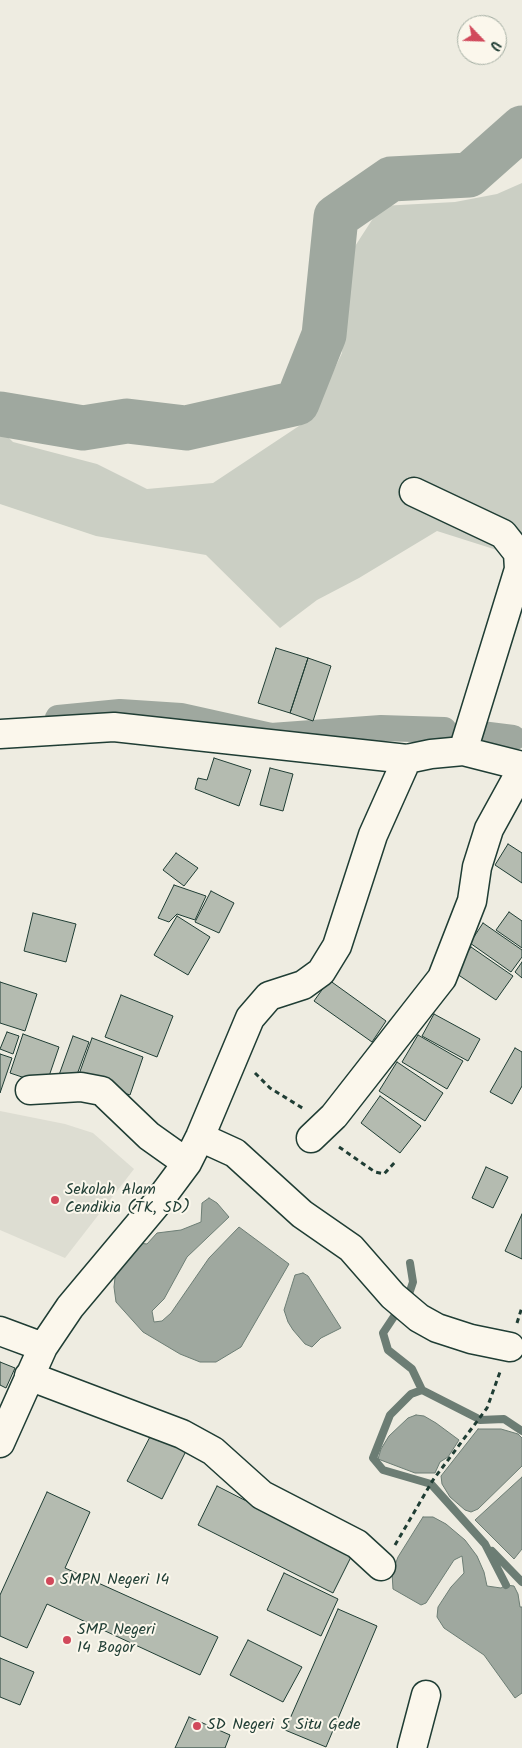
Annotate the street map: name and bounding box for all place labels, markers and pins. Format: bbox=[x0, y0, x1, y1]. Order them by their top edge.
place label: Sekolah Alam Cendikia (TK, SD) bbox=[65, 1181, 190, 1219]
marker: Sekolah Alam Cendikia (TK, SD) bbox=[49, 1194, 61, 1206]
place label: SMPN Negeri 14 bbox=[60, 1571, 169, 1591]
marker: SMPN Negeri 14 bbox=[44, 1575, 56, 1587]
place label: SMP Negeri 14 Bogor bbox=[77, 1621, 155, 1659]
marker: SMP Negeri 14 Bogor bbox=[61, 1634, 73, 1646]
place label: SD Negeri 5 Situ Gede bbox=[207, 1716, 360, 1736]
marker: SD Negeri 5 Situ Gede bbox=[191, 1720, 203, 1732]

